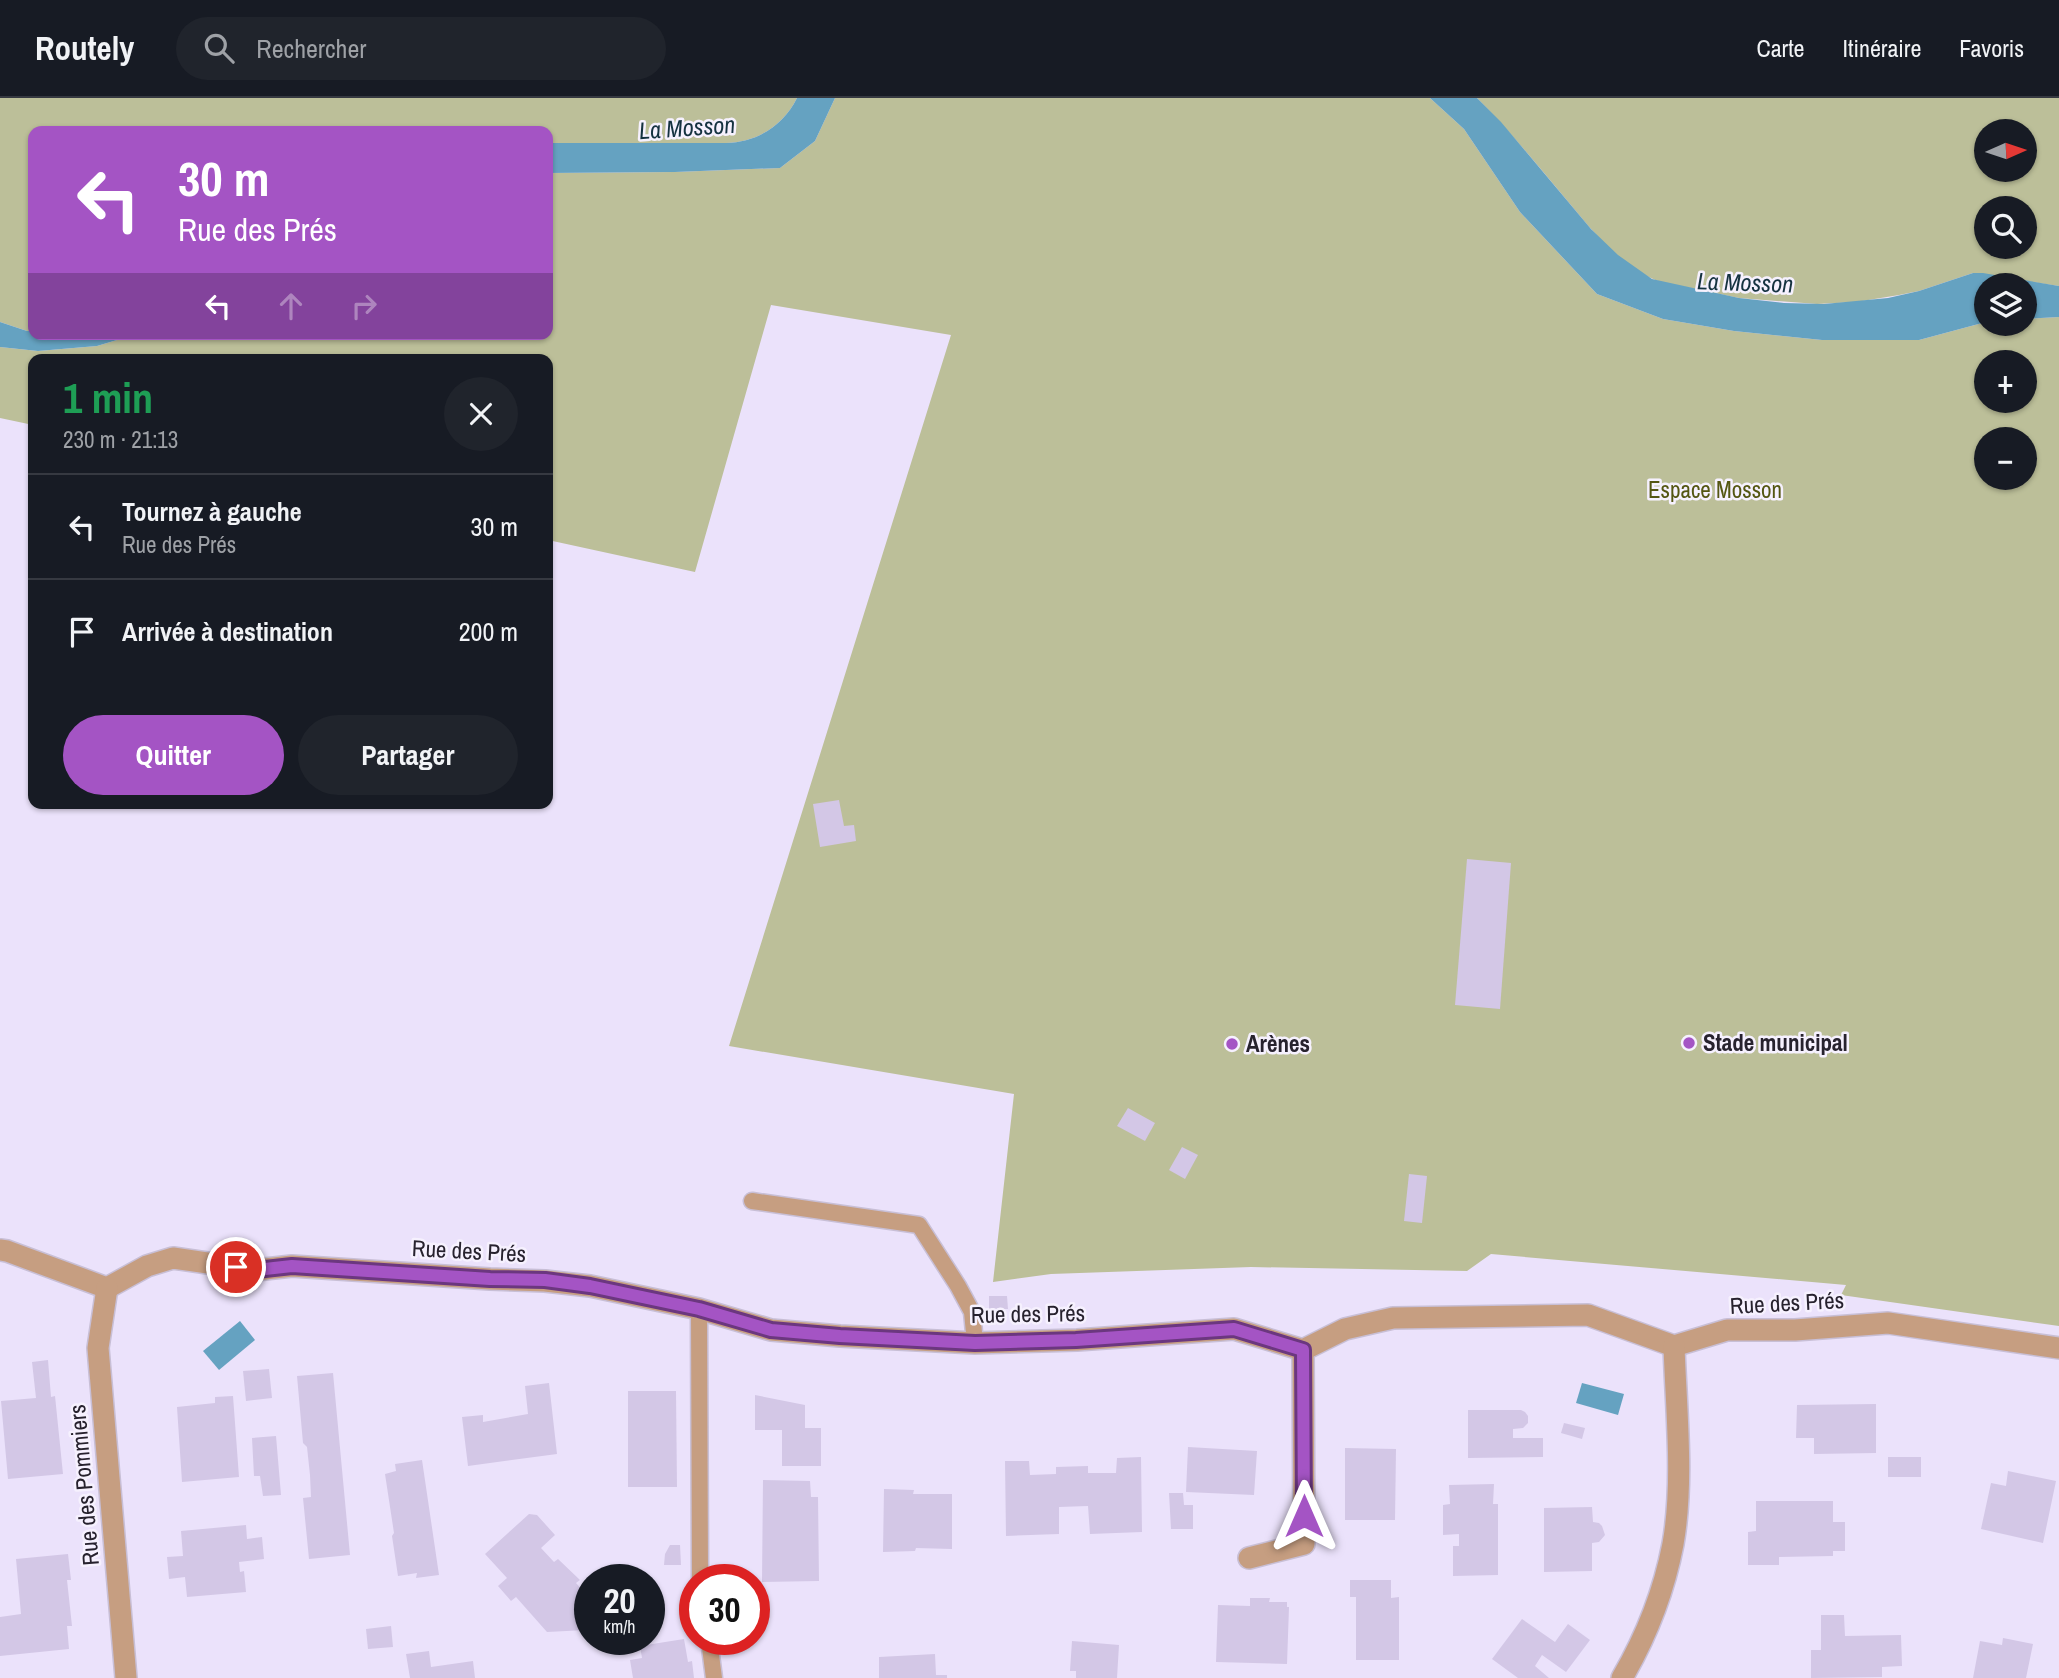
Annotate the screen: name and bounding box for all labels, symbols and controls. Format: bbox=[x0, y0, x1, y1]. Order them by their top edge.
search box bbox=[176, 17, 666, 80]
text: Routely bbox=[35, 26, 134, 70]
icon: search bbox=[200, 29, 238, 67]
text: Rechercher bbox=[256, 31, 366, 66]
text: Carte bbox=[1756, 32, 1805, 64]
text: Itinéraire bbox=[1843, 32, 1921, 64]
text: Favoris bbox=[1959, 32, 2024, 64]
water label: La Mosson bbox=[638, 108, 736, 146]
north arrow bbox=[1974, 119, 2037, 182]
map controls bbox=[1974, 119, 2037, 490]
text: 30 m bbox=[178, 145, 270, 211]
icon: left bbox=[63, 154, 154, 245]
button: search bbox=[1974, 196, 2037, 259]
text: Rue des Prés bbox=[178, 208, 337, 251]
water label: La Mosson bbox=[1696, 264, 1794, 300]
button: layers bbox=[1974, 273, 2037, 336]
icon: left bbox=[199, 287, 237, 325]
icon: ahead bbox=[272, 287, 310, 325]
icon: right bbox=[345, 287, 383, 325]
button: + bbox=[1974, 350, 2037, 413]
text: 1 min bbox=[63, 370, 153, 426]
button: close bbox=[444, 377, 518, 451]
text: 230 m · 21:13 bbox=[63, 424, 178, 455]
button: − bbox=[1974, 427, 2037, 490]
park label: Espace Mosson bbox=[1648, 474, 1782, 505]
text: Tournez à gauche bbox=[122, 494, 302, 529]
icon: left bbox=[63, 508, 101, 546]
text: 30 m bbox=[471, 509, 518, 544]
text: Rue des Prés bbox=[122, 529, 236, 560]
icon: arrive bbox=[63, 613, 101, 651]
text: Arrivée à destination bbox=[122, 614, 333, 649]
text: 200 m bbox=[459, 614, 518, 649]
button: Quitter bbox=[63, 715, 284, 795]
button: Partager bbox=[298, 715, 518, 795]
place label: Stade municipal bbox=[1703, 1027, 1848, 1058]
place label: Arènes bbox=[1246, 1028, 1310, 1059]
marker: Stade municipal bbox=[1681, 1035, 1697, 1051]
marker: Arènes bbox=[1224, 1036, 1240, 1052]
street label: Rue des Prés bbox=[411, 1232, 527, 1269]
pin bbox=[206, 1237, 266, 1297]
icon: arrive bbox=[217, 1248, 255, 1286]
street label: Rue des Prés bbox=[1729, 1284, 1845, 1321]
street label: Rue des Prés bbox=[971, 1297, 1085, 1330]
street label: Rue des Pommiers bbox=[61, 1403, 106, 1567]
position arrow bbox=[1267, 1479, 1341, 1553]
speed limit sign: 30 bbox=[679, 1564, 770, 1655]
text: 20 bbox=[604, 1577, 635, 1624]
text: km/h bbox=[604, 1614, 636, 1639]

